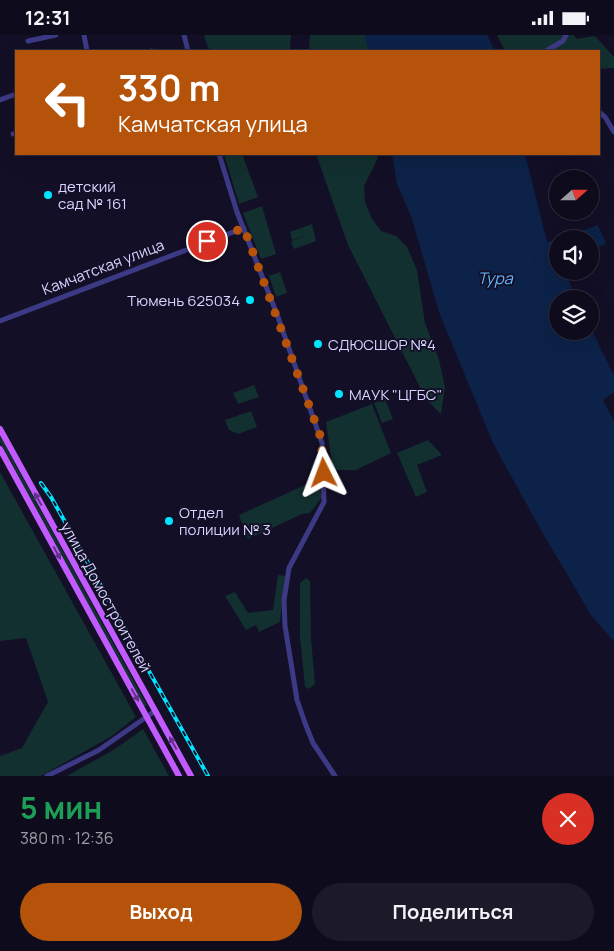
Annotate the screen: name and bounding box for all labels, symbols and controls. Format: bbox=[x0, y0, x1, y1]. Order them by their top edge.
text: 12:31 bbox=[25, 5, 71, 31]
text: 330 m bbox=[118, 64, 220, 112]
icon: left bbox=[35, 70, 100, 135]
text: Камчатская улица bbox=[118, 109, 308, 139]
north arrow bbox=[549, 170, 599, 220]
map controls bbox=[549, 170, 599, 340]
place label: детский сад № 161 bbox=[58, 176, 127, 214]
marker: детский сад № 161 bbox=[42, 189, 54, 201]
pin bbox=[186, 220, 228, 262]
icon: arrive bbox=[193, 227, 221, 255]
button: sound bbox=[549, 230, 599, 280]
street label: Камчатская улица bbox=[39, 234, 167, 300]
water label: Тура bbox=[477, 267, 514, 289]
place label: Тюмень 625034 bbox=[127, 290, 240, 311]
button: layers bbox=[549, 290, 599, 340]
marker: Тюмень 625034 bbox=[244, 294, 256, 306]
place label: СДЮСШОР №4 bbox=[328, 334, 436, 355]
marker: СДЮСШОР №4 bbox=[312, 338, 324, 350]
place label: МАУК "ЦГБС" bbox=[349, 384, 442, 405]
marker: МАУК "ЦГБС" bbox=[333, 388, 345, 400]
position arrow bbox=[297, 446, 349, 498]
one-way arrow bbox=[34, 493, 43, 506]
place label: Отдел полиции № 3 bbox=[179, 502, 271, 540]
marker: Отдел полиции № 3 bbox=[163, 515, 175, 527]
street label: улица Домостроителей bbox=[56, 518, 156, 676]
one-way arrow bbox=[53, 546, 61, 560]
one-way arrow bbox=[131, 688, 139, 703]
one-way arrow bbox=[169, 736, 177, 751]
text: 5 мин bbox=[20, 787, 102, 828]
button: close bbox=[542, 793, 594, 845]
text: 380 m · 12:36 bbox=[20, 827, 114, 849]
button: Выход bbox=[20, 883, 302, 941]
button: Поделиться bbox=[312, 883, 594, 941]

